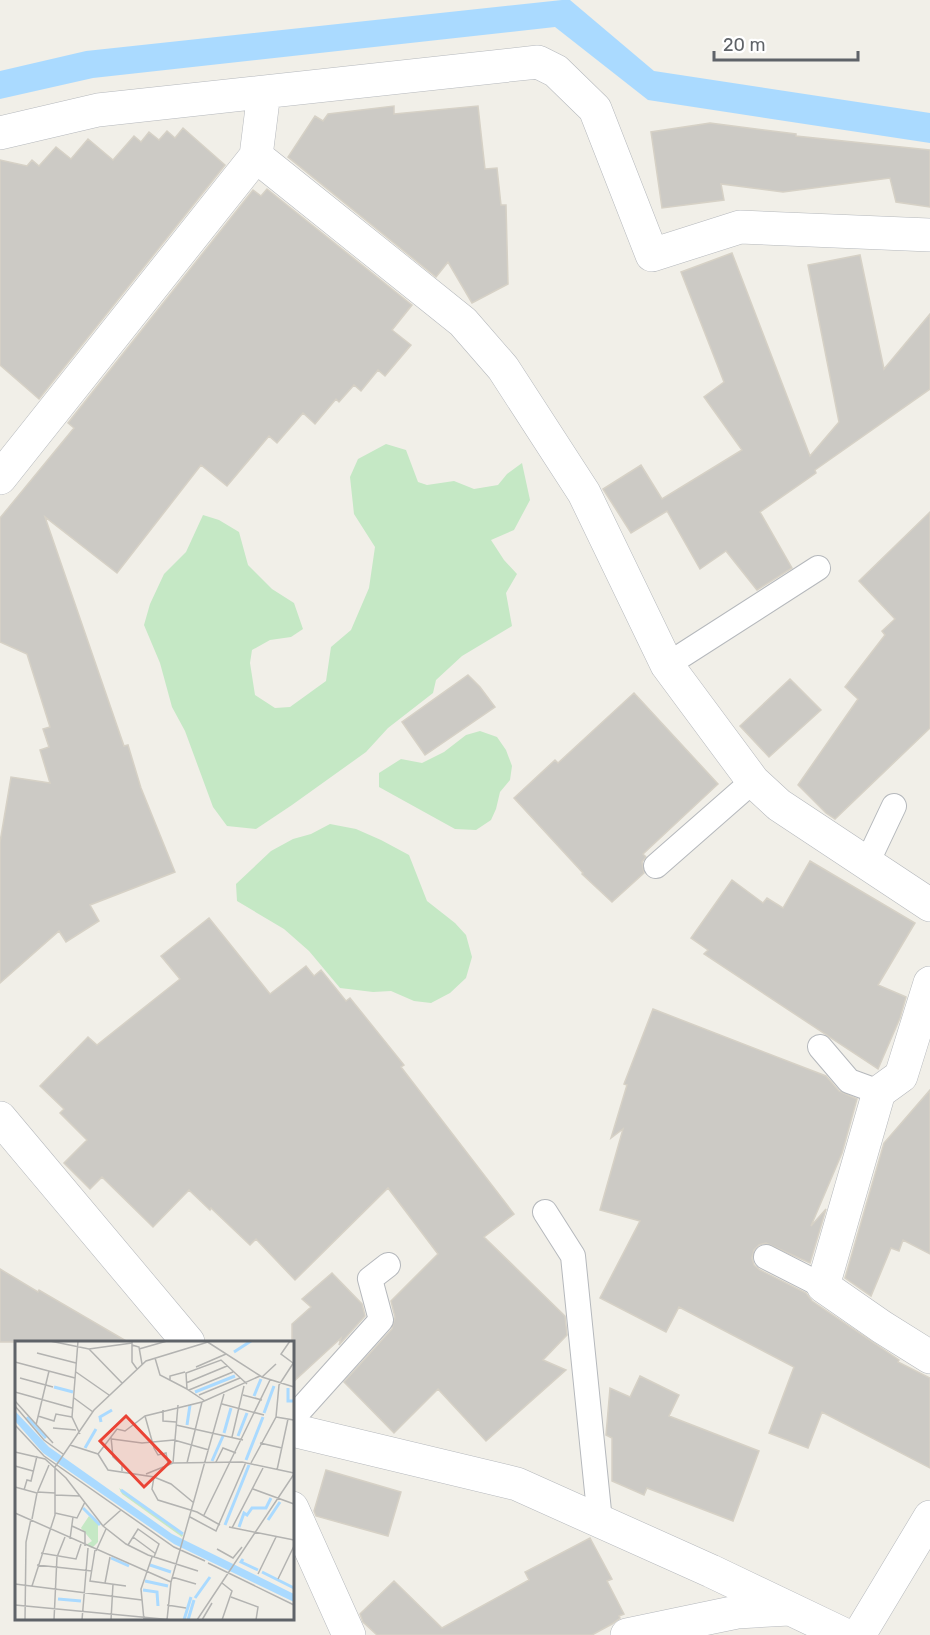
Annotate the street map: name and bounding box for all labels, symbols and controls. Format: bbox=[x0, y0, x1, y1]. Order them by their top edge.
scale bar bbox=[714, 24, 858, 62]
text: 20 m bbox=[723, 34, 765, 56]
inset map bbox=[15, 1341, 294, 1620]

